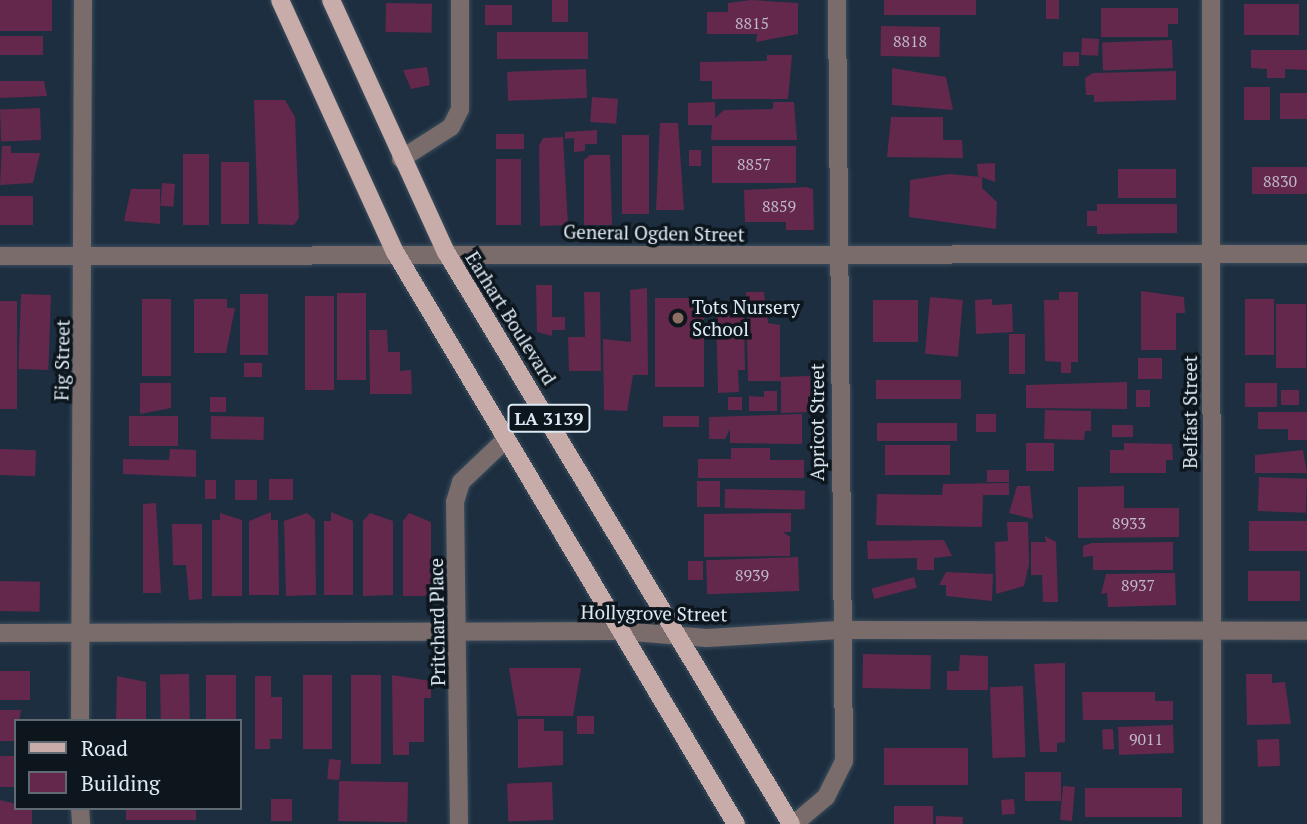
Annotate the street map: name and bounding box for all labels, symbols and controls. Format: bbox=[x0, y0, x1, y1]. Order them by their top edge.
house number: 8815 bbox=[735, 13, 769, 33]
house number: 8818 bbox=[893, 31, 927, 51]
house number: 8857 bbox=[737, 154, 771, 174]
house number: 8830 bbox=[1263, 171, 1297, 191]
house number: 8859 bbox=[762, 196, 796, 216]
street label: General Ogden Street bbox=[563, 220, 745, 246]
street label: Earhart Boulevard bbox=[461, 247, 561, 389]
place label: Tots Nursery School bbox=[692, 296, 800, 340]
marker: Tots Nursery School bbox=[670, 310, 686, 326]
street label: Fig Street bbox=[50, 319, 74, 401]
street label: Belfast Street bbox=[1179, 355, 1201, 469]
street label: Apricot Street bbox=[806, 363, 828, 481]
road number: LA 3139 bbox=[507, 404, 591, 432]
house number: 8933 bbox=[1112, 513, 1146, 533]
street label: Pritchard Place bbox=[424, 558, 450, 686]
house number: 8939 bbox=[735, 565, 769, 585]
house number: 8937 bbox=[1121, 575, 1155, 595]
street label: Hollygrove Street bbox=[580, 600, 728, 626]
legend bbox=[14, 719, 242, 810]
house number: 9011 bbox=[1129, 729, 1163, 749]
text: Road bbox=[81, 734, 128, 762]
text: Building bbox=[81, 769, 160, 797]

